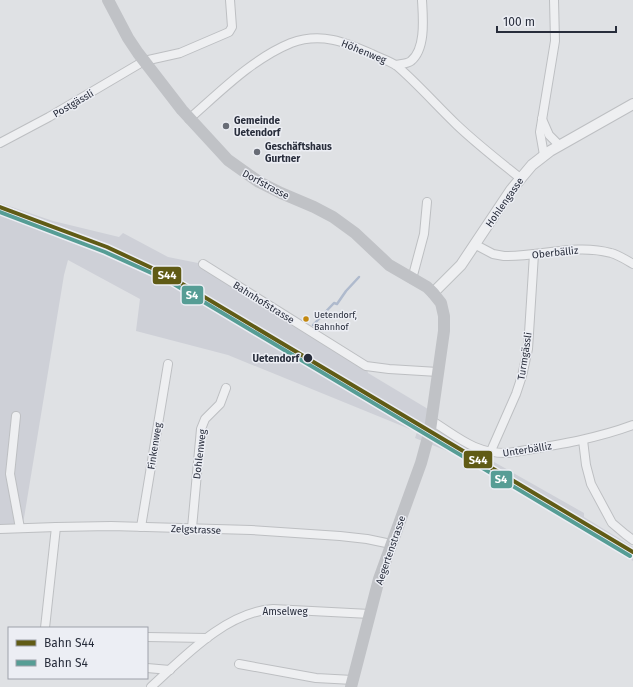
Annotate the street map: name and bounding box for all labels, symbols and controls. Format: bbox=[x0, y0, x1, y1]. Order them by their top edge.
scale bar bbox=[497, 8, 616, 34]
text: 100 m bbox=[503, 15, 535, 29]
street label: Höhenweg bbox=[339, 37, 389, 67]
street label: Postgässli bbox=[51, 87, 96, 120]
place label: Gemeinde Uetendorf bbox=[234, 115, 282, 139]
marker: Gemeinde Uetendorf bbox=[221, 121, 231, 131]
place label: Geschäftshaus Gurtner bbox=[265, 141, 332, 165]
marker: Geschäftshaus Gurtner bbox=[252, 147, 262, 157]
street label: Dorfstrasse bbox=[240, 168, 291, 202]
street label: Hohlengasse bbox=[483, 175, 526, 230]
street label: Oberbälliz bbox=[531, 245, 579, 261]
line badge: S44 bbox=[152, 266, 182, 285]
text: S44 bbox=[158, 269, 176, 282]
street label: Bahnhofstrasse bbox=[231, 279, 296, 327]
line badge: S4 bbox=[181, 285, 204, 305]
text: S4 bbox=[186, 289, 198, 302]
place label: Uetendorf, Bahnhof bbox=[314, 310, 357, 332]
marker: Uetendorf, Bahnhof bbox=[301, 314, 311, 324]
street label: Turmgässli bbox=[515, 331, 535, 381]
marker: Uetendorf bbox=[302, 352, 314, 364]
place label: Uetendorf bbox=[253, 353, 300, 365]
street label: Finkenweg bbox=[145, 421, 165, 471]
street label: Dohlenweg bbox=[191, 428, 209, 480]
street label: Unterbälliz bbox=[502, 440, 553, 460]
line badge: S44 bbox=[463, 450, 493, 469]
text: S44 bbox=[469, 454, 487, 467]
line badge: S4 bbox=[490, 470, 513, 489]
text: S4 bbox=[495, 473, 507, 486]
street label: Aegertenstrasse bbox=[374, 514, 408, 586]
street label: Zelgstrasse bbox=[171, 523, 221, 537]
street label: Amselweg bbox=[262, 606, 308, 618]
legend bbox=[8, 627, 148, 679]
text: Bahn S44 bbox=[44, 636, 95, 650]
text: Bahn S4 bbox=[44, 656, 89, 670]

